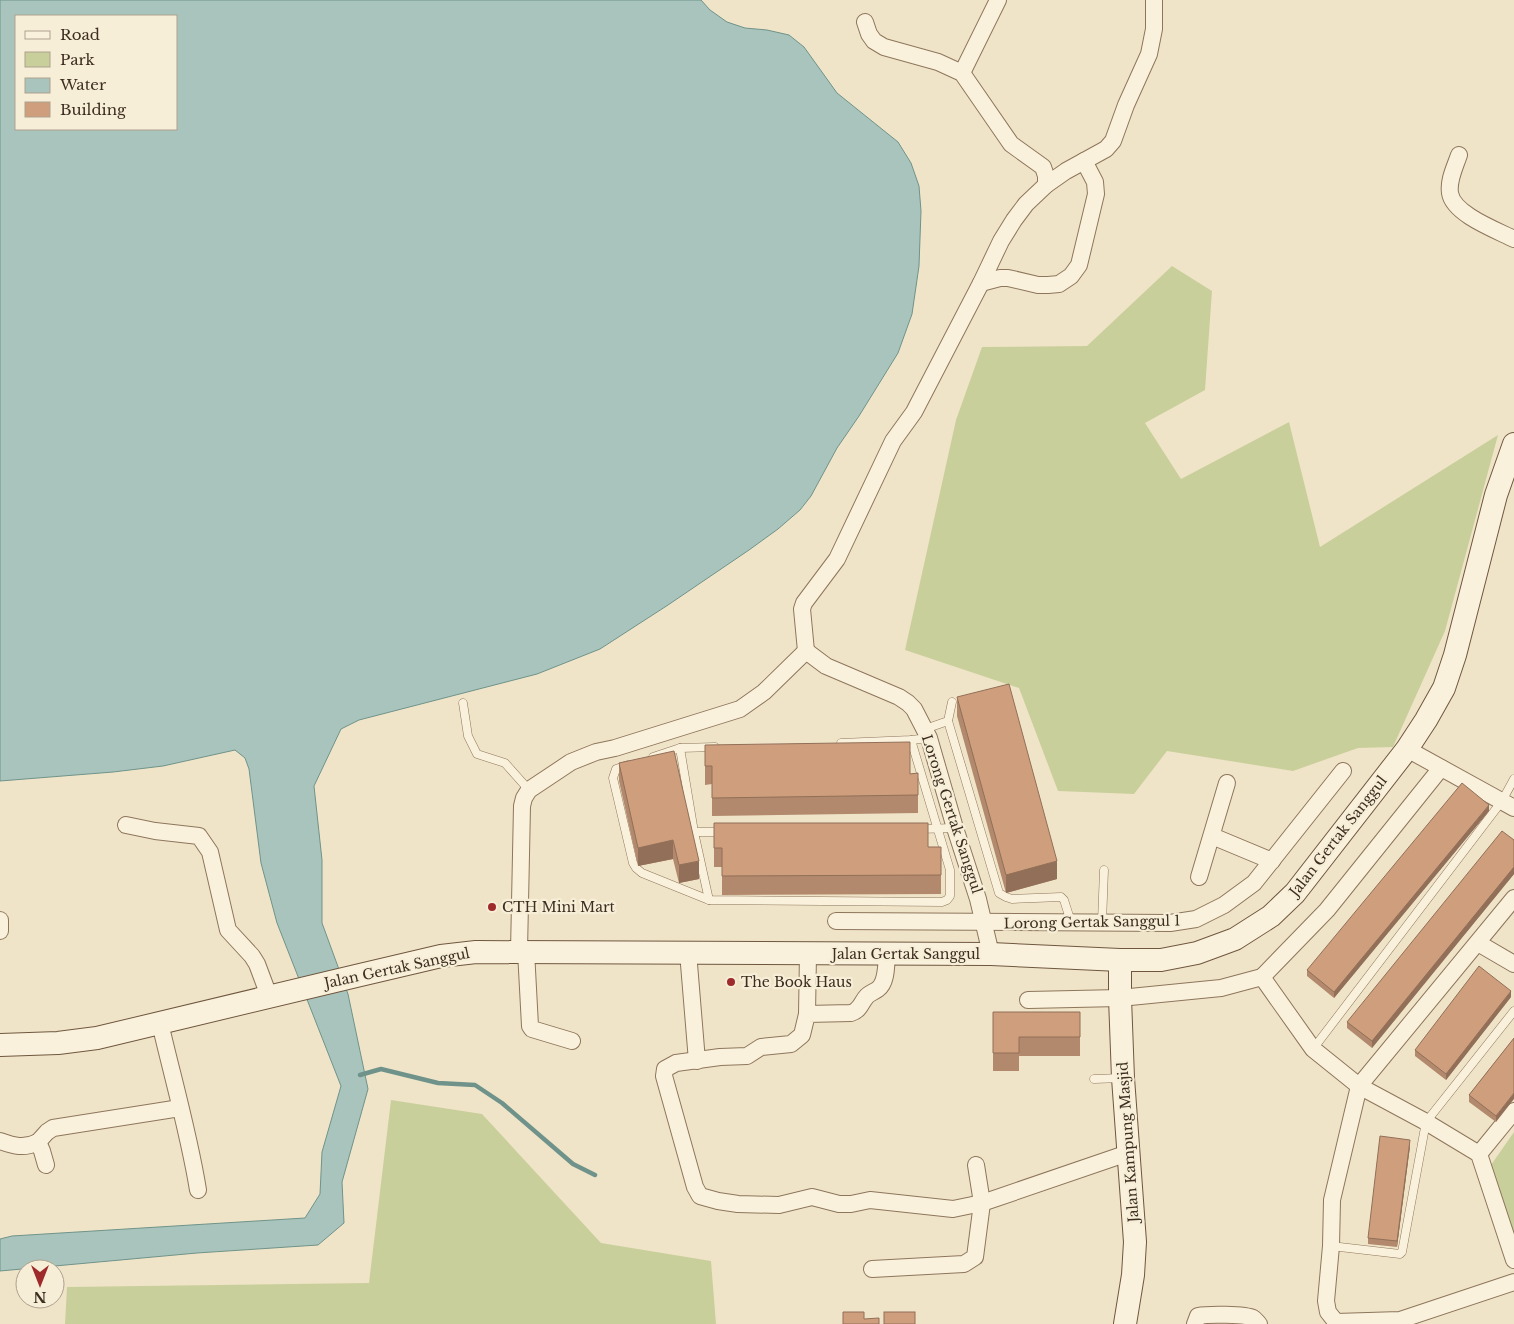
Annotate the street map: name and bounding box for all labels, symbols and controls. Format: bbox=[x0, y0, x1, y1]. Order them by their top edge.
legend bbox=[15, 15, 178, 130]
text: Road bbox=[60, 25, 100, 44]
text: Park bbox=[60, 50, 96, 69]
text: Water bbox=[59, 75, 107, 94]
text: Building bbox=[60, 100, 127, 119]
street label: Lorong Gertak Sanggul bbox=[918, 732, 986, 896]
street label: Jalan Gertak Sanggul bbox=[1284, 772, 1391, 902]
place label: CTH Mini Mart bbox=[502, 898, 616, 916]
marker: CTH Mini Mart bbox=[486, 901, 498, 913]
street label: Lorong Gertak Sanggul 1 bbox=[1004, 911, 1180, 933]
street label: Jalan Gertak Sanggul bbox=[321, 944, 472, 993]
street label: Jalan Gertak Sanggul bbox=[830, 945, 981, 963]
place label: The Book Haus bbox=[741, 973, 852, 991]
marker: The Book Haus bbox=[725, 976, 737, 988]
street label: Jalan Kampung Masjid bbox=[1113, 1060, 1143, 1225]
north arrow bbox=[15, 1259, 65, 1309]
text: N bbox=[33, 1288, 47, 1306]

